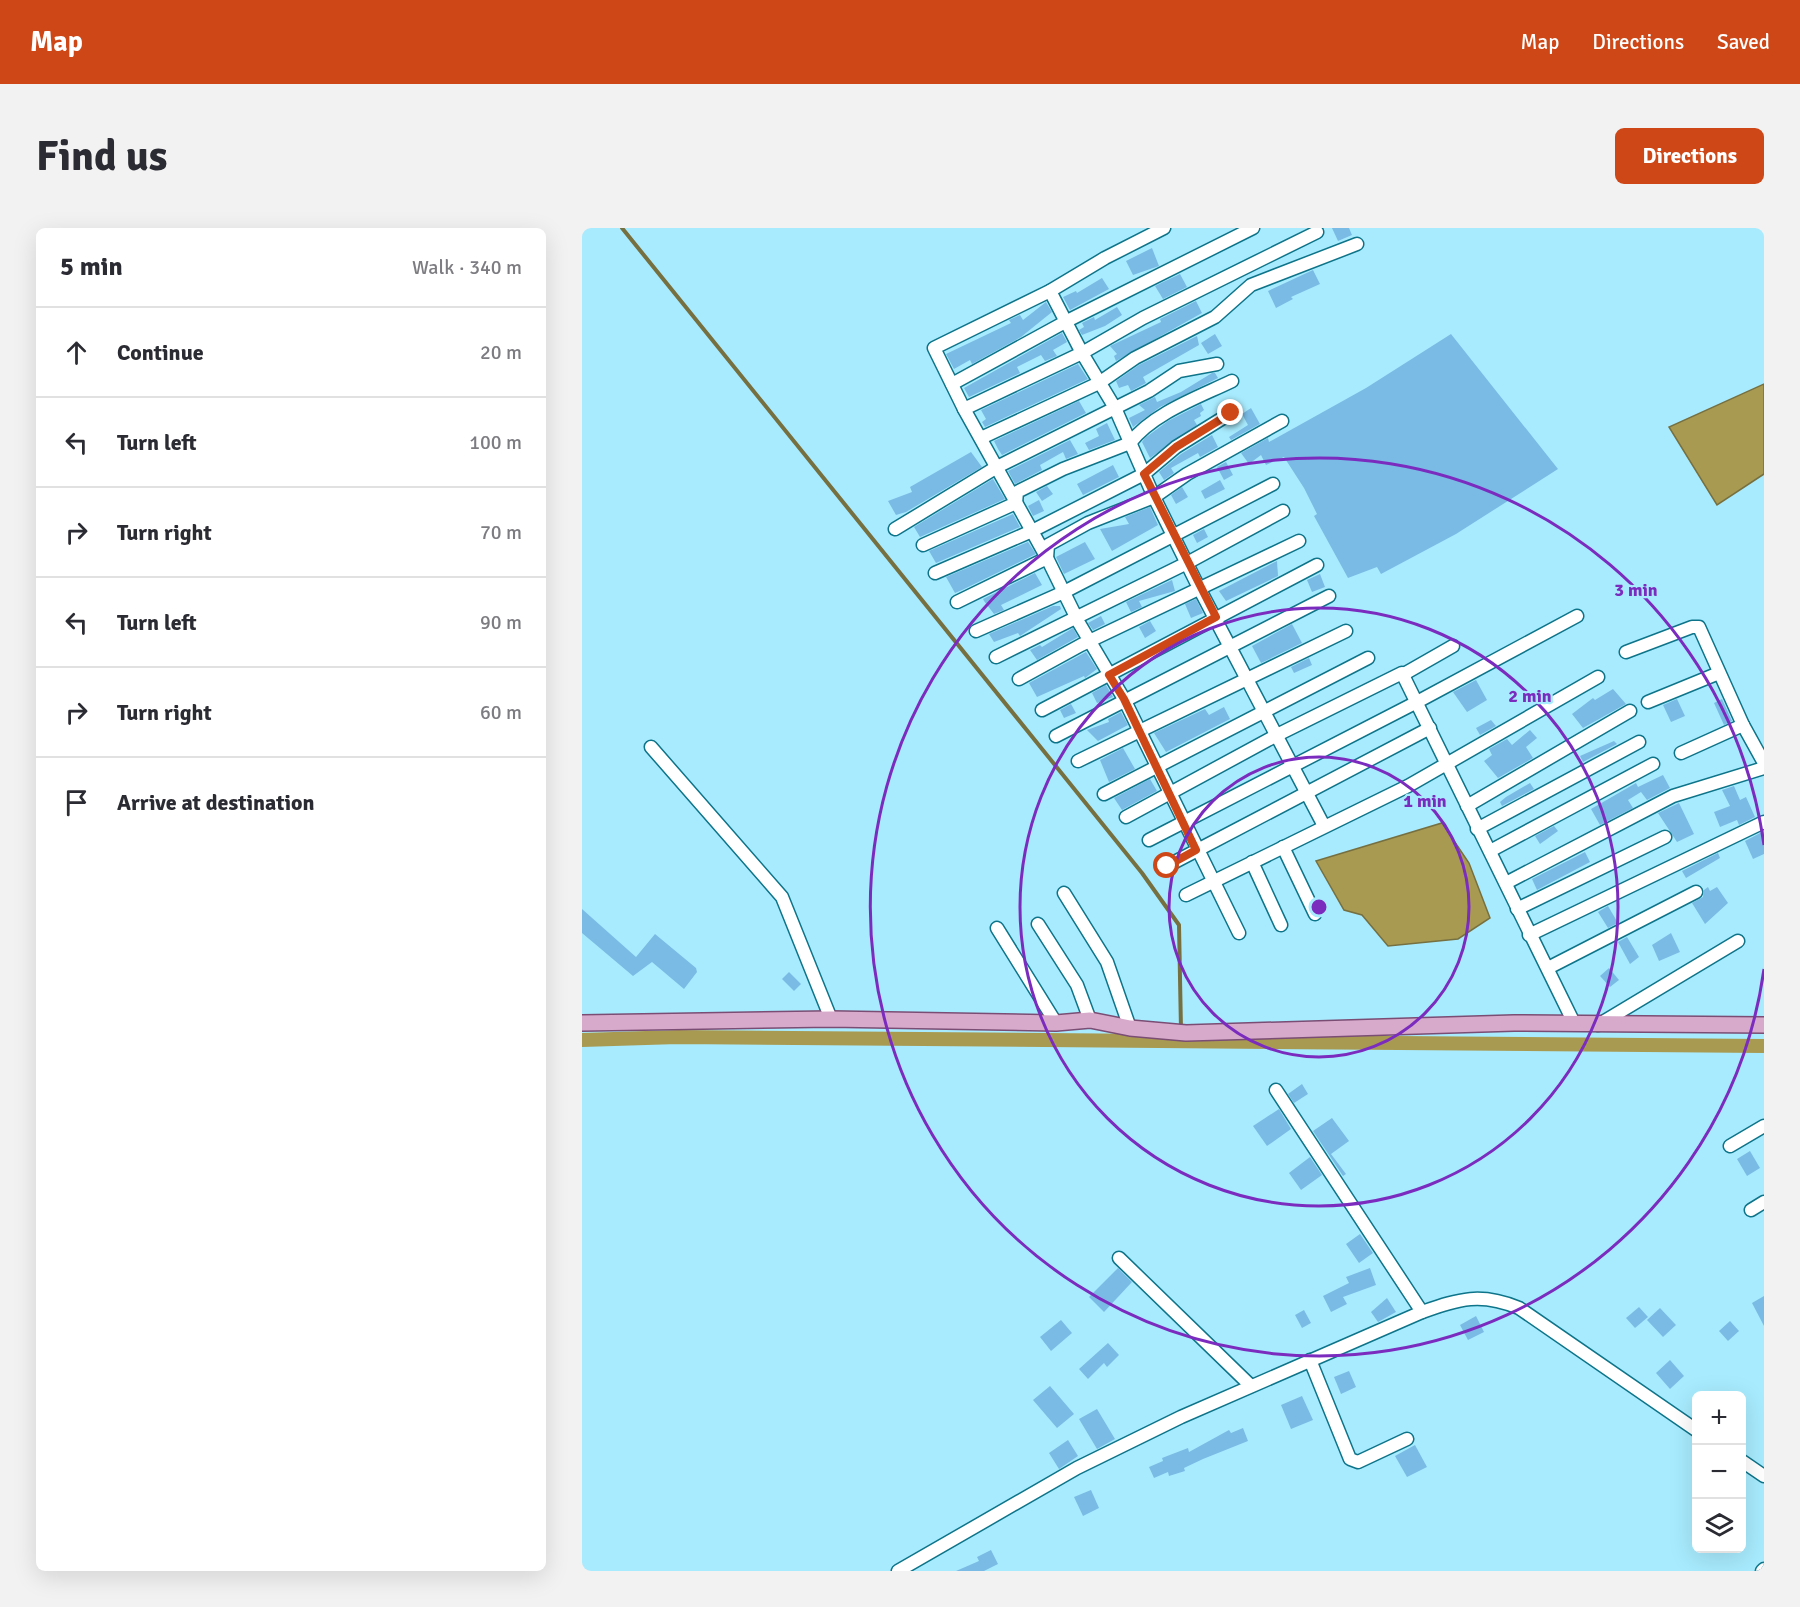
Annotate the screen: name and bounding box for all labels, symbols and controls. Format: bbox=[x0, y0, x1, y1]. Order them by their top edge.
text: Map bbox=[30, 25, 83, 59]
text: Map bbox=[1521, 29, 1559, 55]
text: Directions bbox=[1592, 29, 1684, 55]
text: Saved bbox=[1717, 29, 1770, 55]
button: Directions bbox=[1615, 128, 1764, 184]
text: Find us bbox=[36, 131, 167, 182]
text: 5 min bbox=[60, 251, 123, 283]
text: Walk · 340 m bbox=[412, 255, 522, 280]
icon: ahead bbox=[60, 336, 93, 369]
text: Continue bbox=[117, 339, 204, 366]
text: 20 m bbox=[480, 340, 522, 365]
route end bbox=[1217, 399, 1243, 425]
icon: left bbox=[60, 426, 93, 459]
text: Turn left bbox=[117, 429, 197, 456]
text: 100 m bbox=[469, 430, 522, 455]
icon: right bbox=[60, 516, 93, 549]
text: Turn right bbox=[117, 519, 212, 546]
text: 70 m bbox=[480, 520, 522, 545]
text: 3 min bbox=[1614, 579, 1658, 601]
icon: left bbox=[60, 606, 93, 639]
text: Turn left bbox=[117, 609, 197, 636]
text: 90 m bbox=[480, 610, 522, 635]
text: 2 min bbox=[1508, 685, 1552, 707]
icon: right bbox=[60, 696, 93, 729]
text: Turn right bbox=[117, 699, 212, 726]
text: 60 m bbox=[480, 700, 522, 725]
icon: arrive bbox=[60, 786, 93, 819]
text: Arrive at destination bbox=[117, 789, 314, 816]
text: 1 min bbox=[1403, 790, 1447, 812]
route start bbox=[1153, 852, 1179, 878]
centre of rings bbox=[1309, 897, 1329, 917]
map controls bbox=[1692, 1391, 1746, 1553]
button: + bbox=[1692, 1391, 1746, 1445]
button: − bbox=[1692, 1445, 1746, 1499]
button: layers bbox=[1692, 1499, 1746, 1553]

